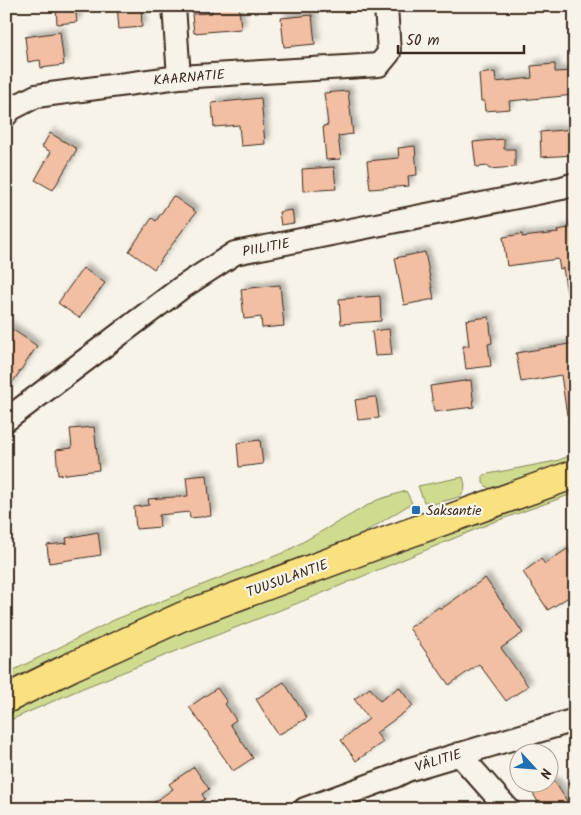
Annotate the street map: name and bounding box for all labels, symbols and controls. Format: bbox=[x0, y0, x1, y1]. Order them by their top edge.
scale bar bbox=[398, 22, 525, 54]
text: 50 m bbox=[406, 29, 440, 53]
street label: KAARNATIE bbox=[153, 64, 226, 92]
street label: PIILITIE bbox=[240, 232, 293, 263]
place label: Saksantie bbox=[426, 500, 482, 522]
marker: Saksantie bbox=[410, 504, 422, 516]
street label: TUUSULANTIE bbox=[243, 554, 332, 604]
north arrow bbox=[508, 742, 558, 792]
street label: VÄLITIE bbox=[412, 743, 465, 778]
text: N bbox=[533, 764, 557, 782]

